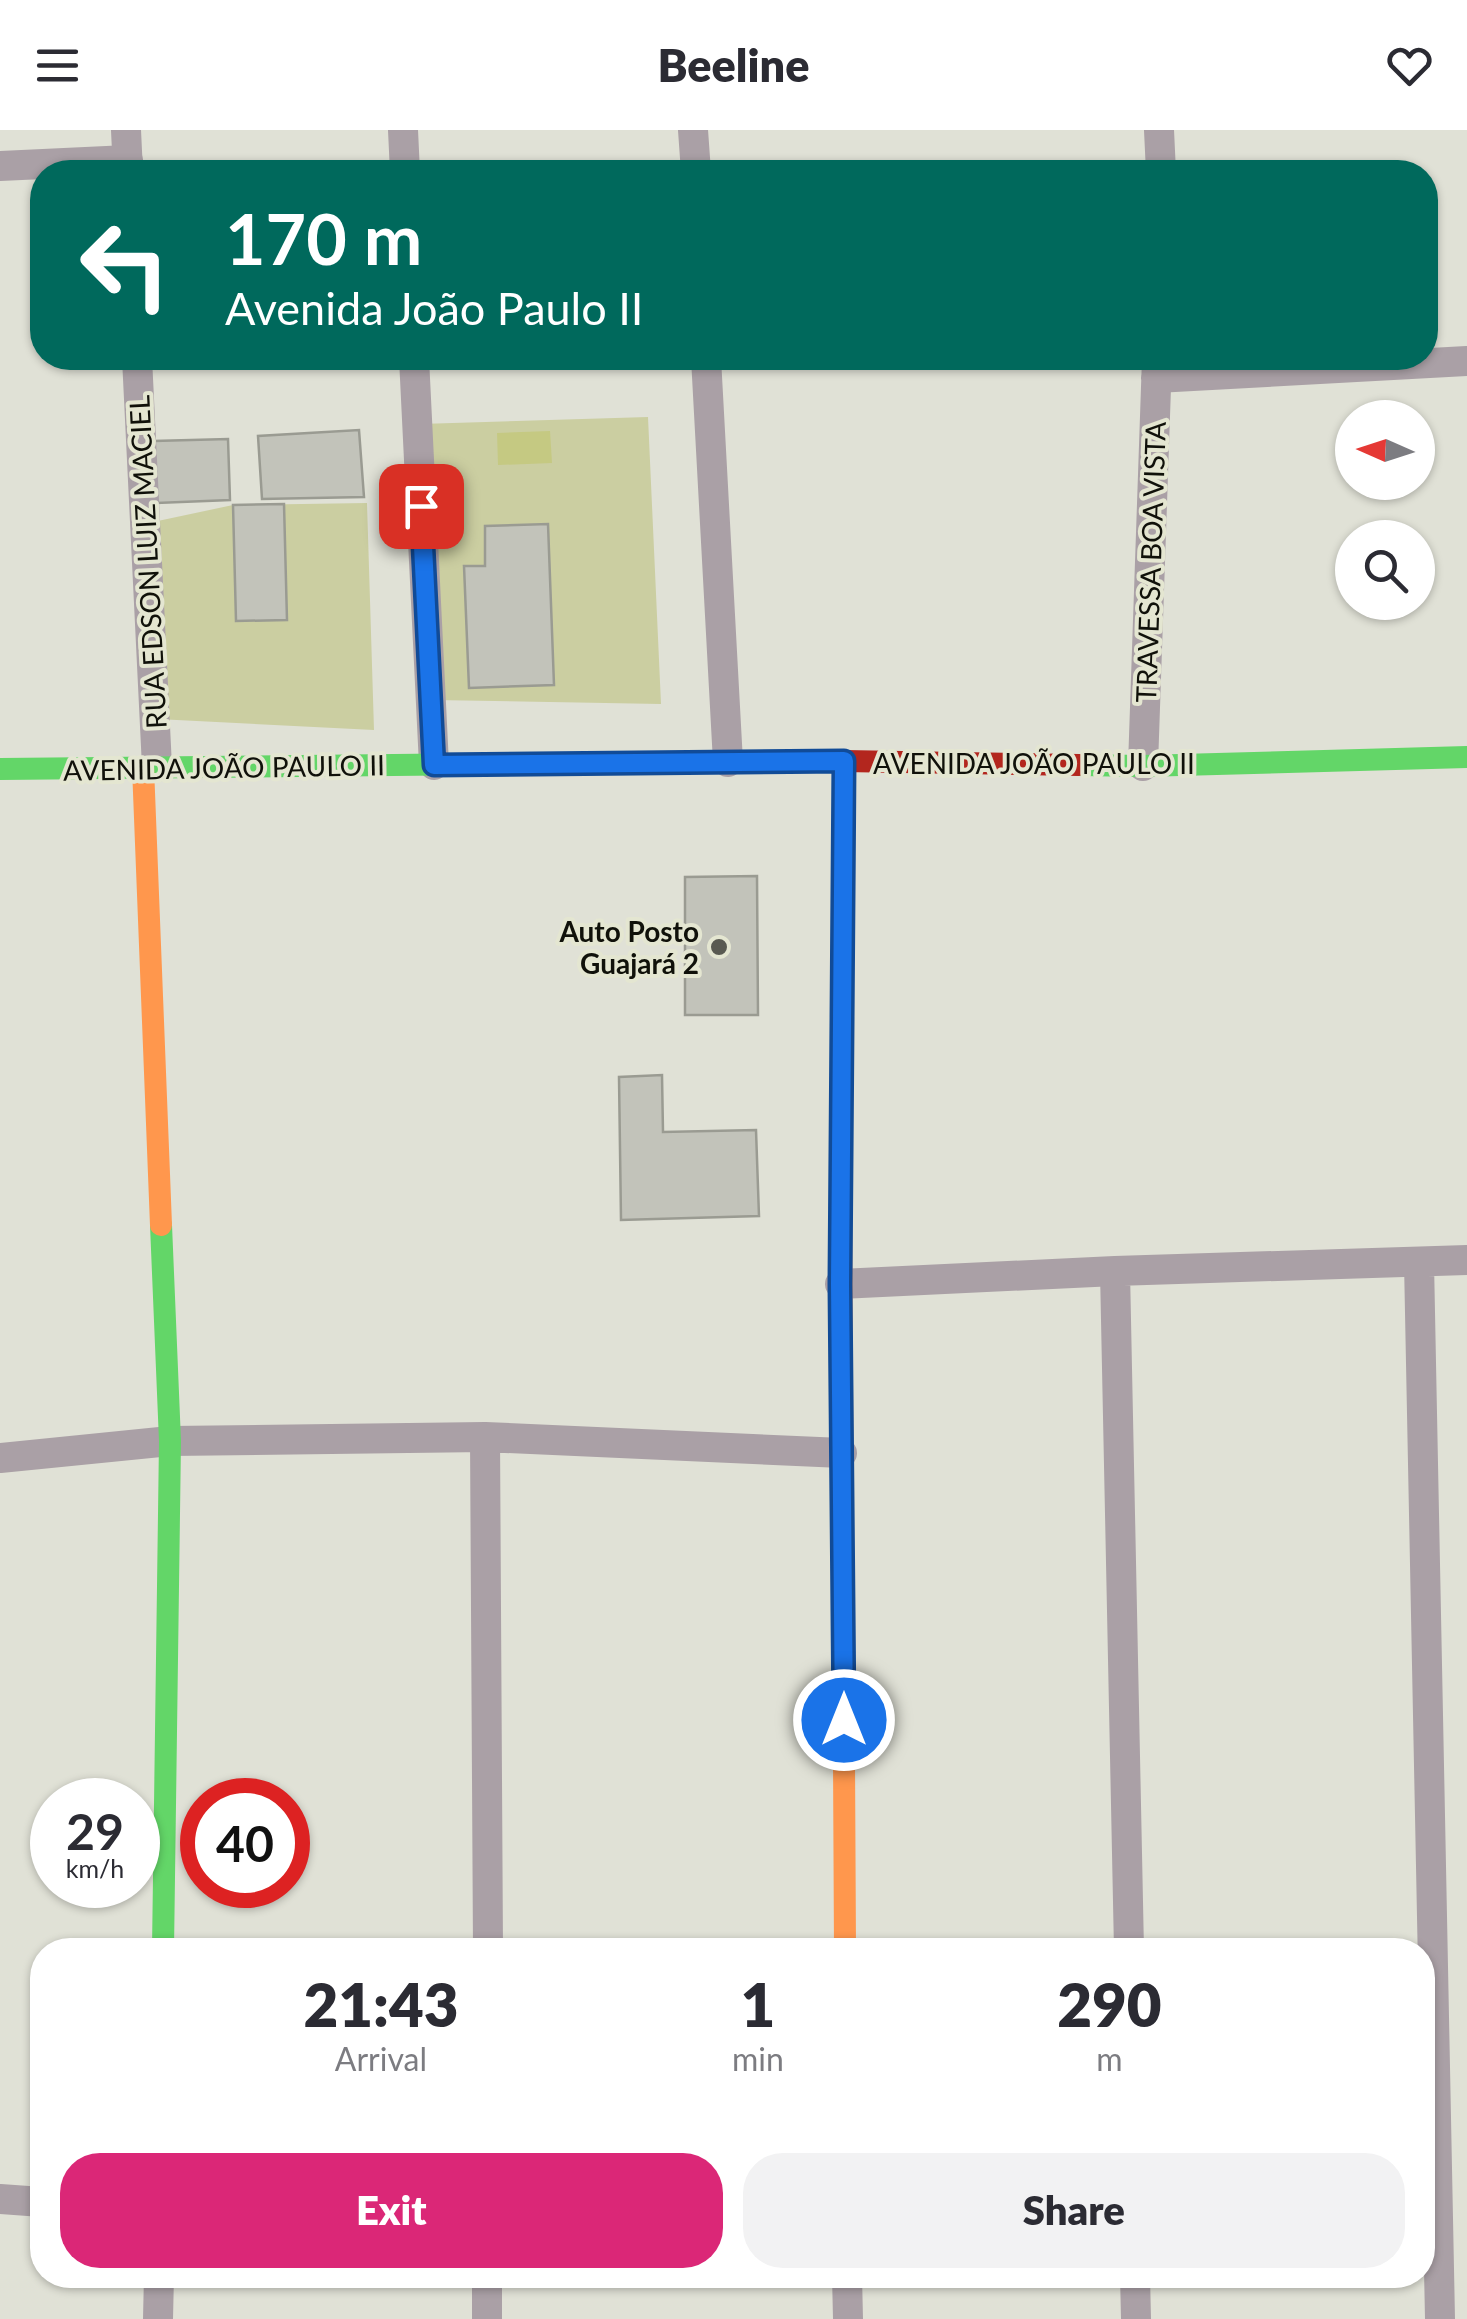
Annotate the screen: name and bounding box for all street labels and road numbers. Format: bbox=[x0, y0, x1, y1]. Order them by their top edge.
street label: RUA EDSON LUIZ MACIEL bbox=[121, 394, 173, 730]
street label: TRAVESSA BOA VISTA bbox=[1128, 421, 1172, 703]
street label: AVENIDA JOÃO PAULO II bbox=[873, 746, 1195, 780]
street label: AVENIDA JOÃO PAULO II bbox=[63, 747, 385, 787]

